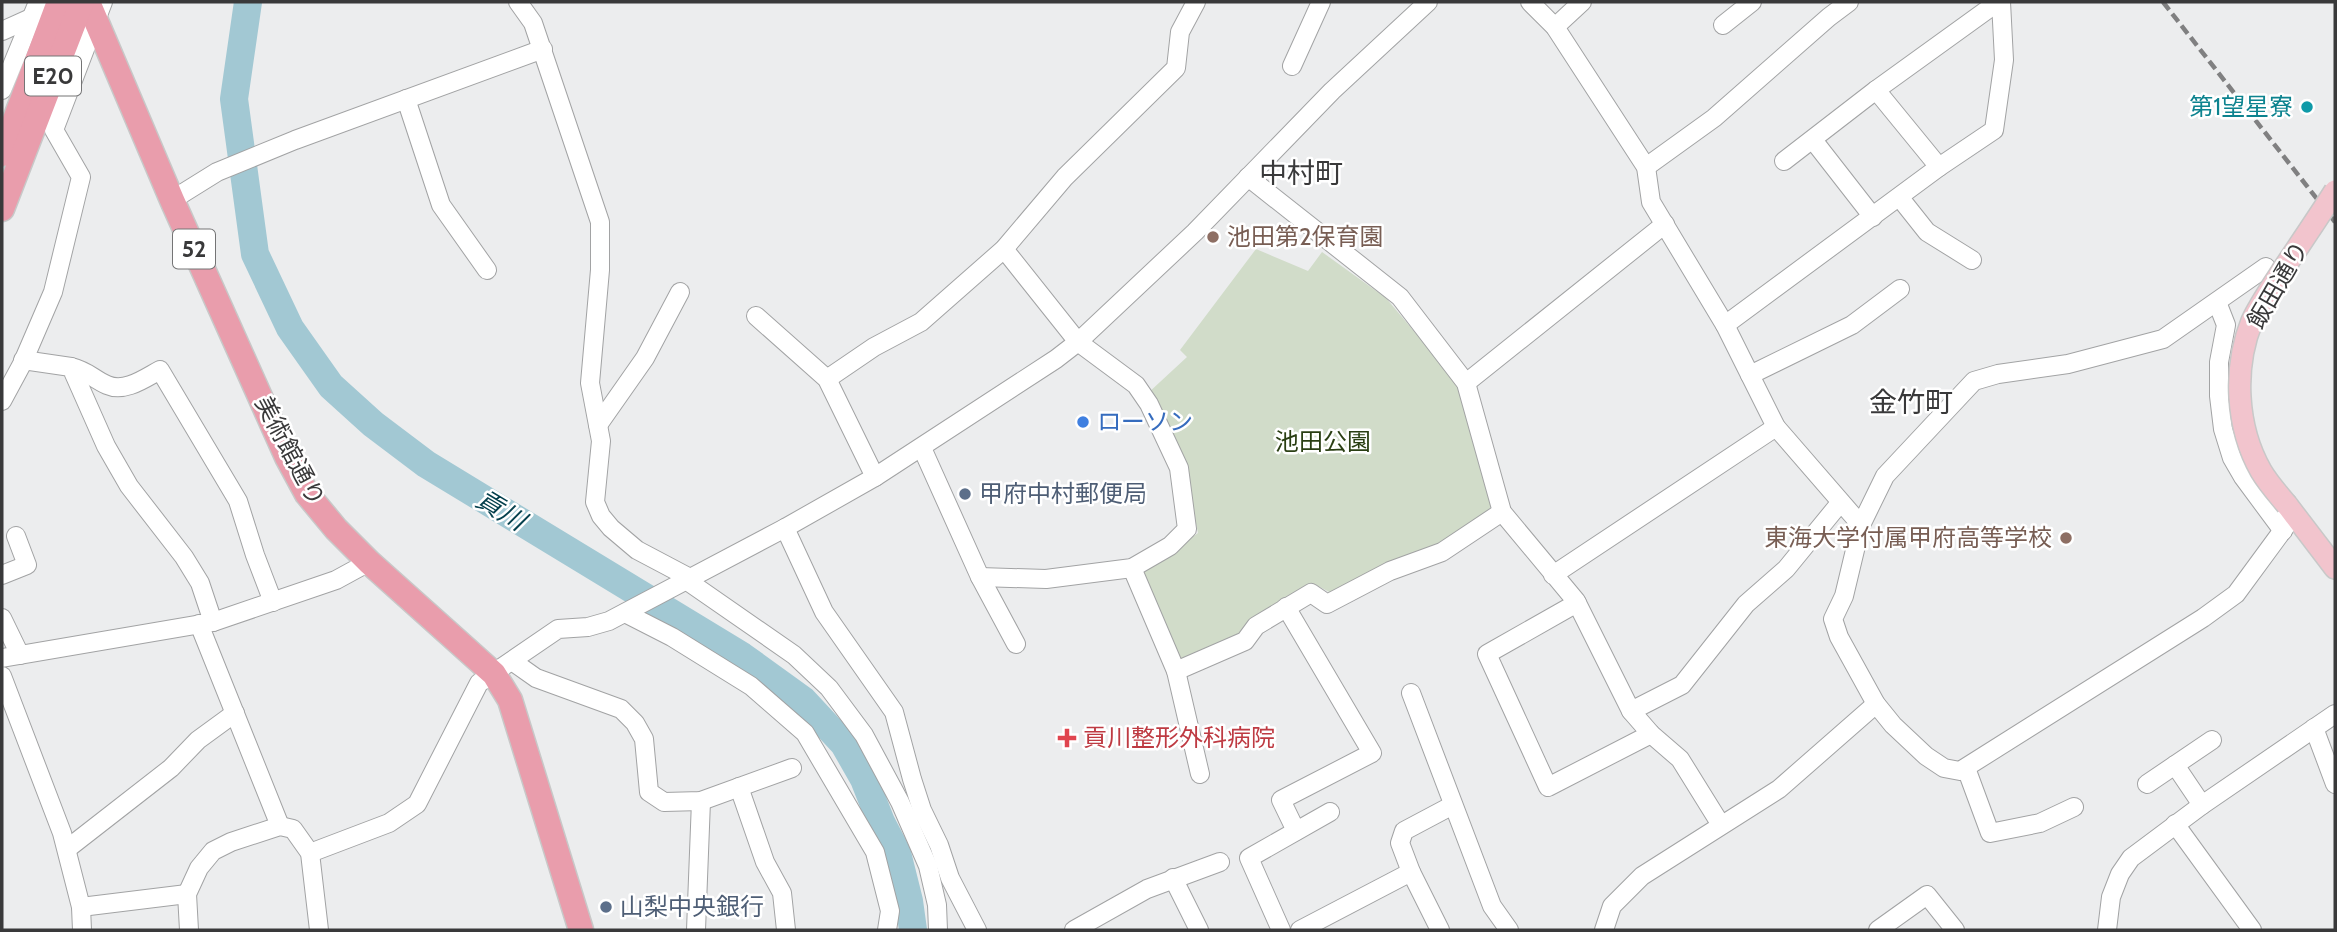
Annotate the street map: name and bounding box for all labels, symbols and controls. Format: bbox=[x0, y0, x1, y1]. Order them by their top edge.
road number: E20 bbox=[25, 57, 81, 96]
place label: 第1望星寮 bbox=[2189, 92, 2293, 121]
marker: 第1望星寮 bbox=[2299, 99, 2315, 115]
district label: 中村町 bbox=[1259, 156, 1343, 190]
place label: 池田第2保育園 bbox=[1227, 222, 1384, 251]
marker: 池田第2保育園 bbox=[1205, 229, 1221, 245]
road number: 52 bbox=[173, 230, 215, 268]
street label: 飯田通り bbox=[2241, 236, 2314, 334]
district label: 金竹町 bbox=[1869, 385, 1953, 419]
street label: 美術館通り bbox=[249, 391, 331, 511]
place label: ローソン bbox=[1097, 407, 1193, 436]
marker: ローソン bbox=[1075, 414, 1091, 430]
park label: 池田公園 bbox=[1275, 427, 1371, 456]
place label: 甲府中村郵便局 bbox=[979, 479, 1147, 508]
water label: 貢川 bbox=[470, 483, 534, 539]
marker: 甲府中村郵便局 bbox=[957, 486, 973, 502]
place label: 東海大学付属甲府高等学校 bbox=[1764, 523, 2052, 552]
marker: 東海大学付属甲府高等学校 bbox=[2058, 530, 2074, 546]
place label: 貢川整形外科病院 bbox=[1083, 723, 1275, 752]
marker: 貢川整形外科病院 bbox=[1057, 728, 1077, 748]
place label: 山梨中央銀行 bbox=[620, 892, 764, 921]
marker: 山梨中央銀行 bbox=[598, 899, 614, 915]

